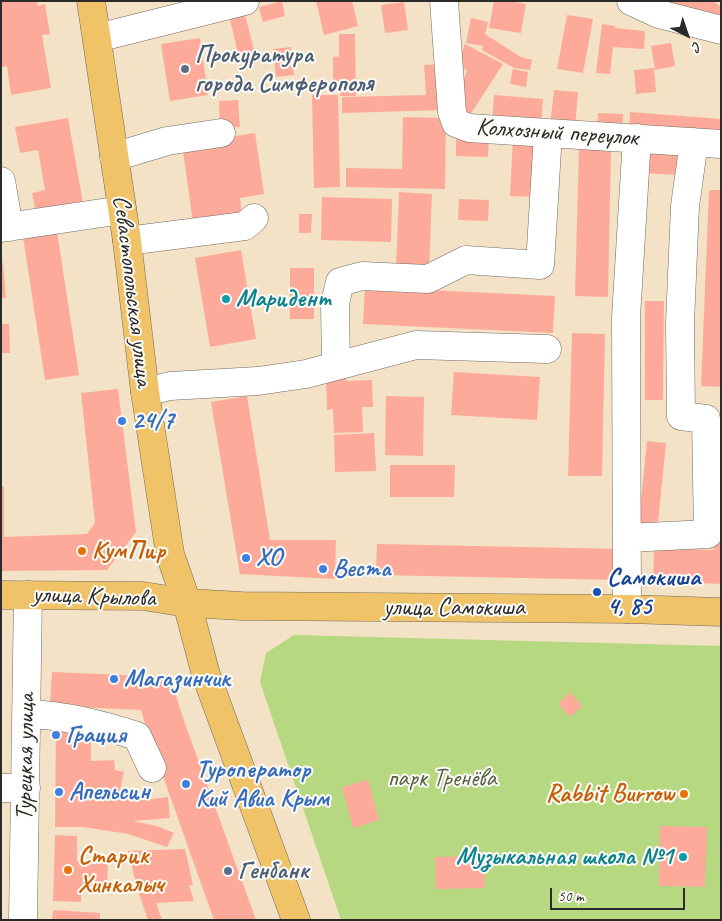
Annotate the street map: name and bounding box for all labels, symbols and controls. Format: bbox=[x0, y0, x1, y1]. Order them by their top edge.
north arrow bbox=[662, 10, 712, 60]
text: С bbox=[689, 38, 705, 55]
place label: Прокуратура города Симферополя bbox=[195, 40, 373, 99]
marker: Прокуратура города Симферополя bbox=[179, 63, 191, 75]
street label: Колхозный переулок bbox=[475, 112, 639, 154]
street label: Севастопольская улица bbox=[105, 194, 159, 388]
place label: Маридент bbox=[236, 284, 330, 314]
marker: Маридент bbox=[220, 293, 232, 305]
place label: 24/7 bbox=[132, 406, 174, 436]
marker: 24/7 bbox=[116, 415, 128, 427]
place label: КумПир bbox=[92, 536, 165, 566]
place label: ХО bbox=[256, 543, 281, 573]
marker: КумПир bbox=[76, 545, 88, 557]
marker: ХО bbox=[240, 552, 252, 564]
place label: Веста bbox=[333, 554, 391, 584]
marker: Веста bbox=[317, 563, 329, 575]
place label: Самокиша 4, 85 bbox=[607, 563, 700, 622]
street label: улица Крылова bbox=[32, 580, 156, 614]
marker: Самокиша 4, 85 bbox=[591, 586, 603, 598]
street label: улица Самокиша bbox=[383, 593, 525, 623]
place label: Магазинчик bbox=[124, 664, 230, 694]
marker: Магазинчик bbox=[108, 673, 120, 685]
street label: Турецкая улица bbox=[10, 693, 42, 821]
place label: Грация bbox=[66, 720, 126, 750]
marker: Грация bbox=[50, 729, 62, 741]
place label: Туроператор Кий Авиа Крым bbox=[196, 755, 329, 814]
park label: парк Тренёва bbox=[388, 764, 496, 794]
place label: Апельсин bbox=[69, 777, 150, 807]
marker: Туроператор Кий Авиа Крым bbox=[180, 778, 192, 790]
place label: Rabbit Burrow bbox=[546, 779, 674, 809]
marker: Апельсин bbox=[53, 786, 65, 798]
marker: Rabbit Burrow bbox=[678, 788, 690, 800]
place label: Старик Хинкалыч bbox=[78, 841, 163, 900]
place label: Музыкальная школа №1 bbox=[456, 842, 673, 872]
marker: Музыкальная школа №1 bbox=[677, 851, 689, 863]
place label: Генбанк bbox=[238, 856, 308, 886]
marker: Старик Хинкалыч bbox=[62, 864, 74, 876]
marker: Генбанк bbox=[222, 865, 234, 877]
scale bar bbox=[552, 878, 687, 910]
text: 50 m bbox=[558, 887, 584, 906]

